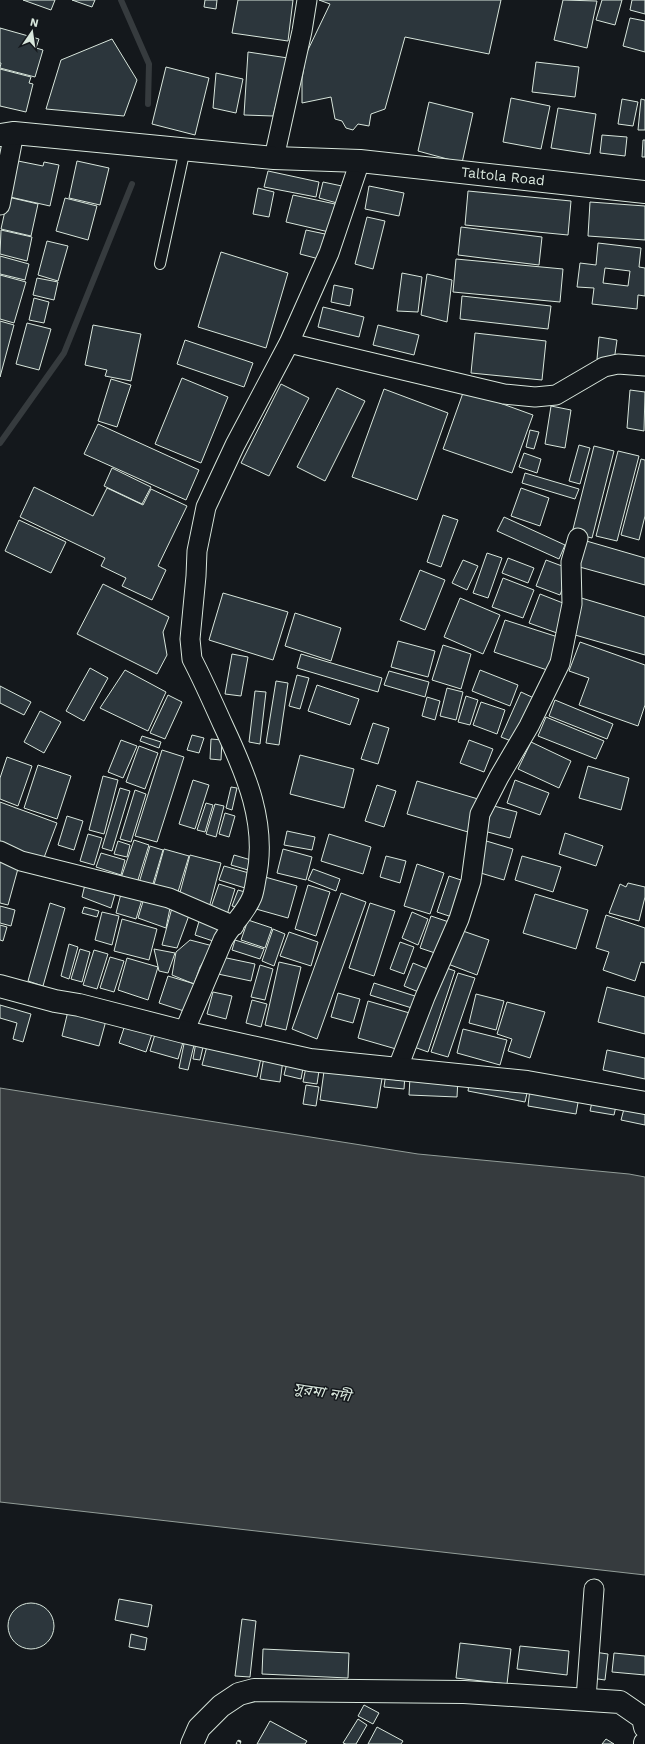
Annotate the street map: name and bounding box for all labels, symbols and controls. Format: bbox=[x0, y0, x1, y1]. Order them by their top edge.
north arrow bbox=[12, 12, 52, 52]
text: N bbox=[29, 15, 40, 30]
street label: Taltola Road bbox=[460, 164, 546, 188]
water label: সুরমা নদী bbox=[292, 1379, 355, 1406]

